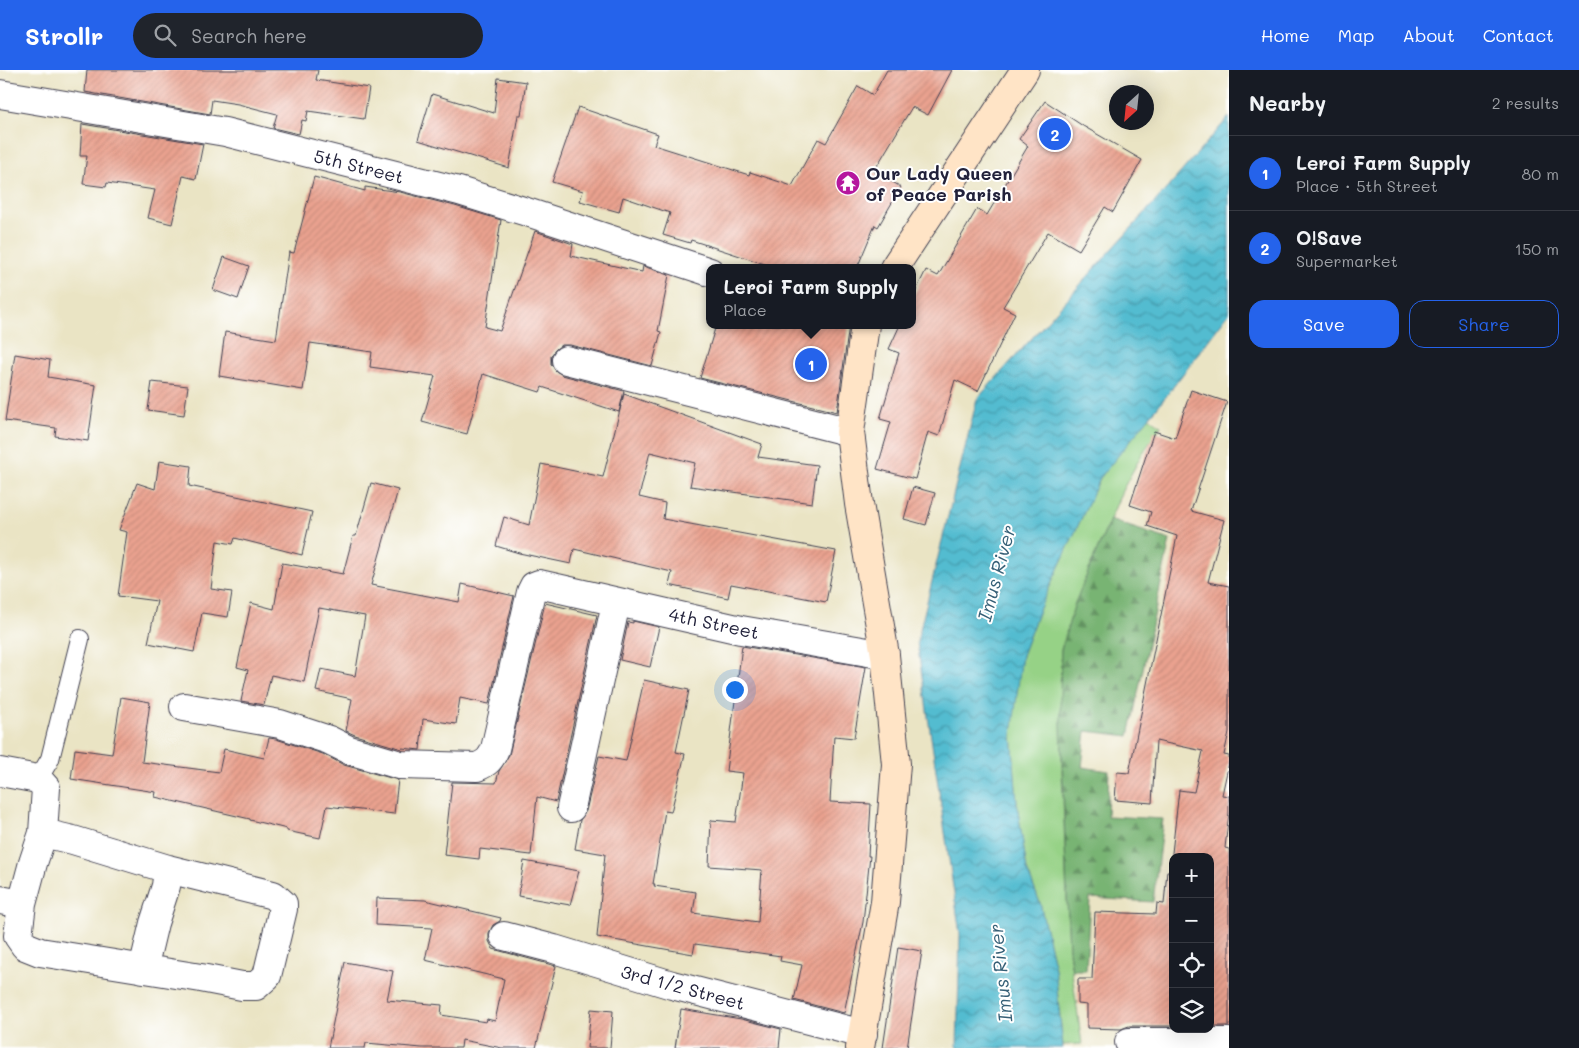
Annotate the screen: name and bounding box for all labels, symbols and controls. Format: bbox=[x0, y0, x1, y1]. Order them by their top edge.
search box bbox=[133, 13, 483, 58]
text: Strollr bbox=[25, 20, 103, 51]
icon: search bbox=[151, 21, 179, 49]
text: Search here bbox=[191, 23, 307, 48]
text: Home bbox=[1261, 23, 1310, 47]
text: Map bbox=[1338, 23, 1374, 47]
text: About bbox=[1402, 23, 1455, 47]
text: Contact bbox=[1483, 23, 1554, 47]
north arrow bbox=[1109, 85, 1154, 130]
text: Nearby bbox=[1249, 89, 1326, 116]
text: 2 results bbox=[1492, 92, 1559, 113]
pin: 2 bbox=[1039, 115, 1071, 153]
street label: 5th Street bbox=[312, 143, 406, 189]
text: Leroi Farm Supply bbox=[1296, 150, 1471, 175]
place label: Our Lady Queen of Peace Parish bbox=[866, 161, 1012, 206]
text: 1 bbox=[1261, 163, 1269, 184]
text: 80 m bbox=[1522, 163, 1559, 184]
temple icon: Our Lady Queen of Peace Parish bbox=[835, 170, 861, 196]
text: Place · 5th Street bbox=[1296, 175, 1438, 196]
text: O!Save bbox=[1296, 225, 1362, 250]
text: 2 bbox=[1261, 238, 1269, 259]
text: 150 m bbox=[1515, 238, 1559, 259]
text: Supermarket bbox=[1296, 250, 1398, 271]
popup bbox=[706, 264, 916, 329]
text: Leroi Farm Supply bbox=[724, 274, 898, 299]
text: Place bbox=[724, 299, 767, 320]
button: Save bbox=[1249, 300, 1399, 348]
button: Share bbox=[1409, 300, 1559, 348]
pin: 1 bbox=[795, 345, 827, 383]
water label: Imus River bbox=[971, 522, 1021, 624]
street label: 4th Street bbox=[667, 602, 761, 644]
your location bbox=[722, 677, 748, 703]
map controls bbox=[1169, 853, 1214, 1033]
button: + bbox=[1169, 853, 1214, 898]
button: − bbox=[1169, 898, 1214, 943]
water label: Imus River bbox=[982, 923, 1018, 1023]
button: locate bbox=[1169, 943, 1214, 988]
street label: 3rd 1/2 Street bbox=[618, 959, 748, 1015]
button: layers bbox=[1169, 988, 1214, 1033]

